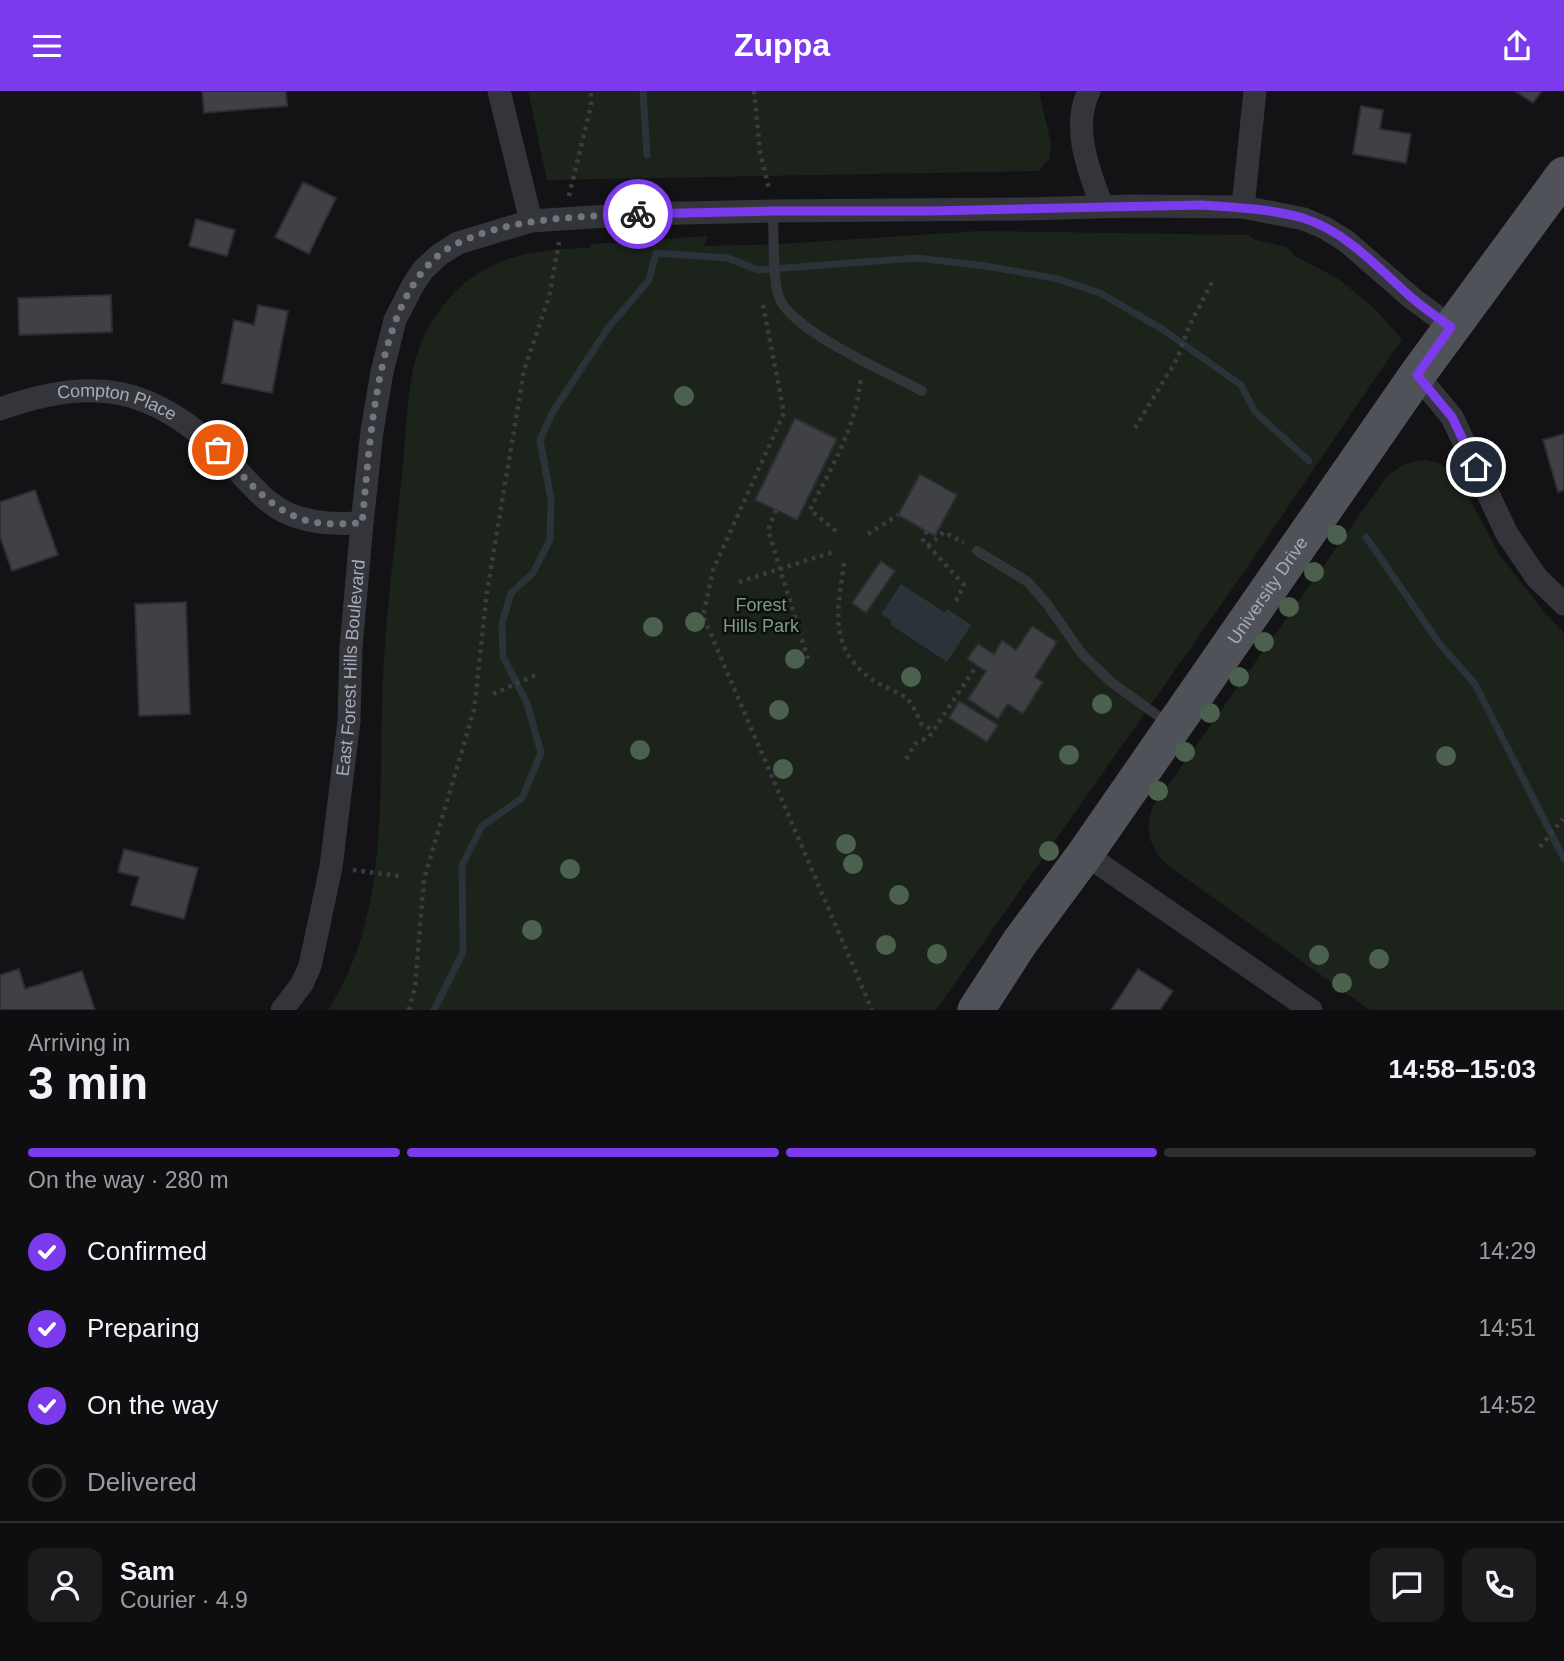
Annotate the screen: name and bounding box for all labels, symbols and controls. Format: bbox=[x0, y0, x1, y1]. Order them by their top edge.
icon: menu bbox=[28, 27, 66, 65]
text: Zuppa bbox=[734, 27, 830, 63]
icon: share bbox=[1498, 27, 1536, 65]
courier bbox=[603, 179, 673, 249]
icon: bike bbox=[619, 195, 657, 233]
street label: Compton Place bbox=[56, 380, 180, 425]
pin bbox=[188, 420, 248, 480]
icon: bag bbox=[199, 431, 237, 469]
pin bbox=[1446, 437, 1506, 497]
icon: home bbox=[1457, 448, 1495, 486]
street label: University Drive bbox=[1224, 533, 1312, 648]
street label: East Forest Hills Boulevard bbox=[332, 559, 369, 777]
park label: Forest Hills Park bbox=[723, 595, 800, 636]
text: Arriving in bbox=[28, 1030, 130, 1056]
text: 14:58–15:03 bbox=[1389, 1054, 1536, 1084]
text: 3 min bbox=[28, 1057, 148, 1109]
text: On the way · 280 m bbox=[28, 1167, 229, 1193]
icon: check bbox=[28, 1233, 66, 1271]
text: Confirmed bbox=[87, 1236, 207, 1266]
text: 14:29 bbox=[1478, 1238, 1536, 1264]
icon: check bbox=[28, 1310, 66, 1348]
text: Preparing bbox=[87, 1313, 200, 1343]
text: 14:51 bbox=[1478, 1315, 1536, 1341]
icon: check bbox=[28, 1387, 66, 1425]
text: On the way bbox=[87, 1390, 219, 1420]
text: 14:52 bbox=[1478, 1392, 1536, 1418]
text: Delivered bbox=[87, 1467, 197, 1497]
button: person bbox=[28, 1548, 102, 1622]
button: chat bbox=[1370, 1548, 1444, 1622]
button: phone bbox=[1462, 1548, 1536, 1622]
text: Sam bbox=[120, 1556, 175, 1586]
text: Courier · 4.9 bbox=[120, 1587, 248, 1613]

